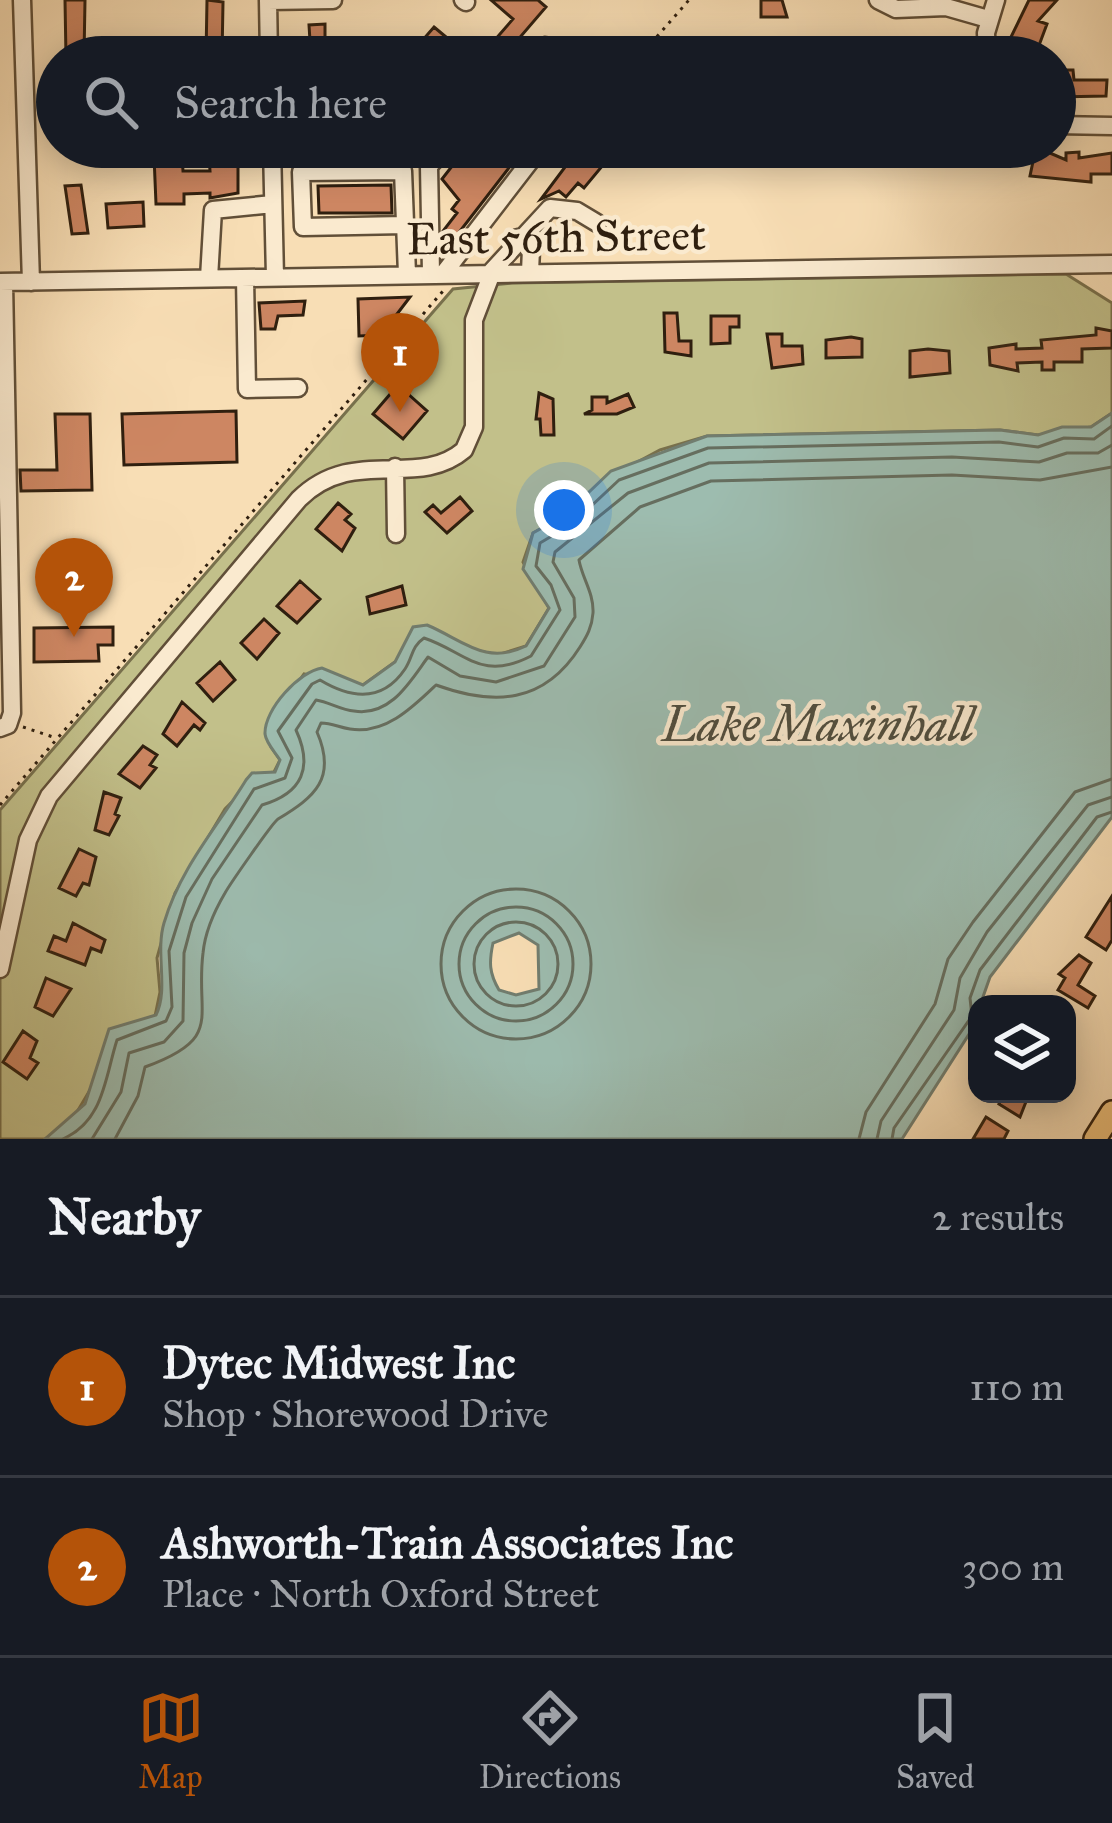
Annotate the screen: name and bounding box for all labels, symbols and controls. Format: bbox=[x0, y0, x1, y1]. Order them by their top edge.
search box bbox=[36, 36, 1076, 168]
icon: search bbox=[78, 69, 144, 135]
text: Search here bbox=[174, 75, 387, 130]
street label: East 56th Street bbox=[406, 206, 706, 267]
pin: 1 bbox=[361, 313, 439, 412]
your location bbox=[534, 480, 594, 540]
pin: 2 bbox=[35, 538, 113, 637]
water label: Lake Maxinhall bbox=[660, 695, 978, 754]
map controls bbox=[968, 995, 1076, 1103]
button: layers bbox=[968, 995, 1076, 1103]
text: Nearby bbox=[48, 1186, 200, 1248]
text: 2 results bbox=[932, 1193, 1064, 1241]
text: Dytec Midwest Inc bbox=[162, 1335, 515, 1390]
text: 1 bbox=[79, 1363, 95, 1411]
text: 110 m bbox=[969, 1363, 1064, 1411]
text: Shop · Shorewood Drive bbox=[162, 1390, 548, 1438]
text: Ashworth-Train Associates Inc bbox=[162, 1515, 734, 1570]
text: 2 bbox=[77, 1543, 97, 1591]
text: 300 m bbox=[962, 1543, 1064, 1591]
text: Place · North Oxford Street bbox=[162, 1570, 599, 1618]
tab: Map bbox=[138, 1685, 204, 1797]
tab: Directions bbox=[479, 1685, 621, 1797]
tab: Saved bbox=[896, 1685, 974, 1797]

